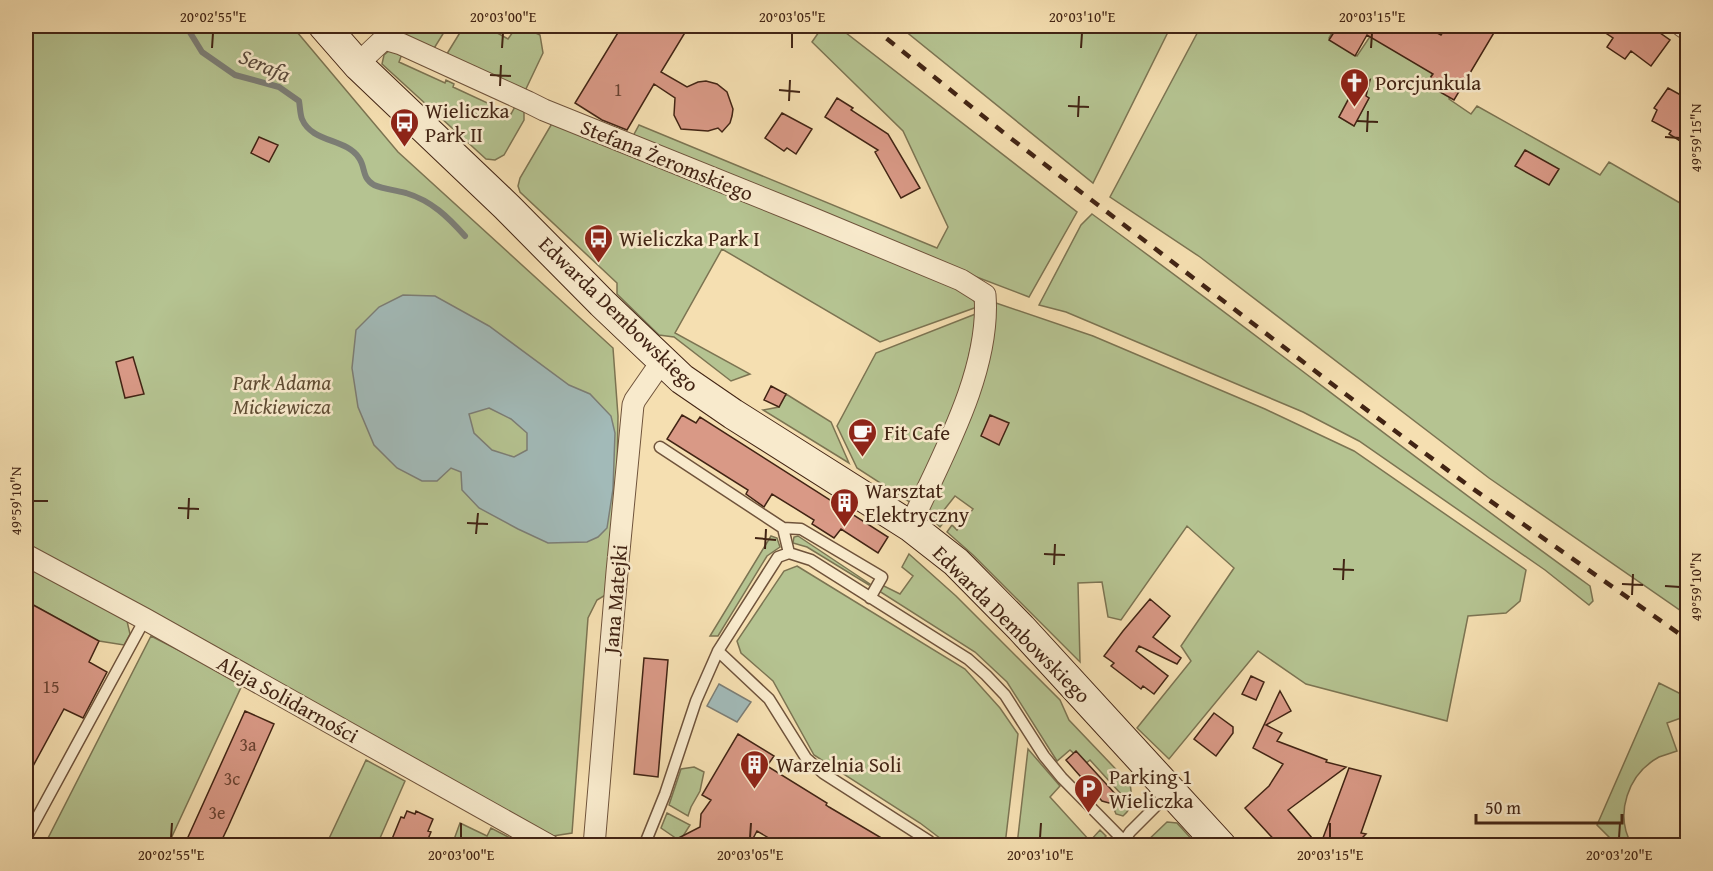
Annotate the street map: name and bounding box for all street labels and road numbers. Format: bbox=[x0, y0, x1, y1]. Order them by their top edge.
street label: Stefana Żeromskiego bbox=[576, 111, 758, 209]
street label: Edwarda Dembowskiego bbox=[532, 229, 706, 399]
street label: Edwarda Dembowskiego bbox=[926, 538, 1098, 710]
street label: Jana Matejki bbox=[595, 543, 635, 658]
street label: Aleja Solidarności bbox=[212, 647, 364, 751]

